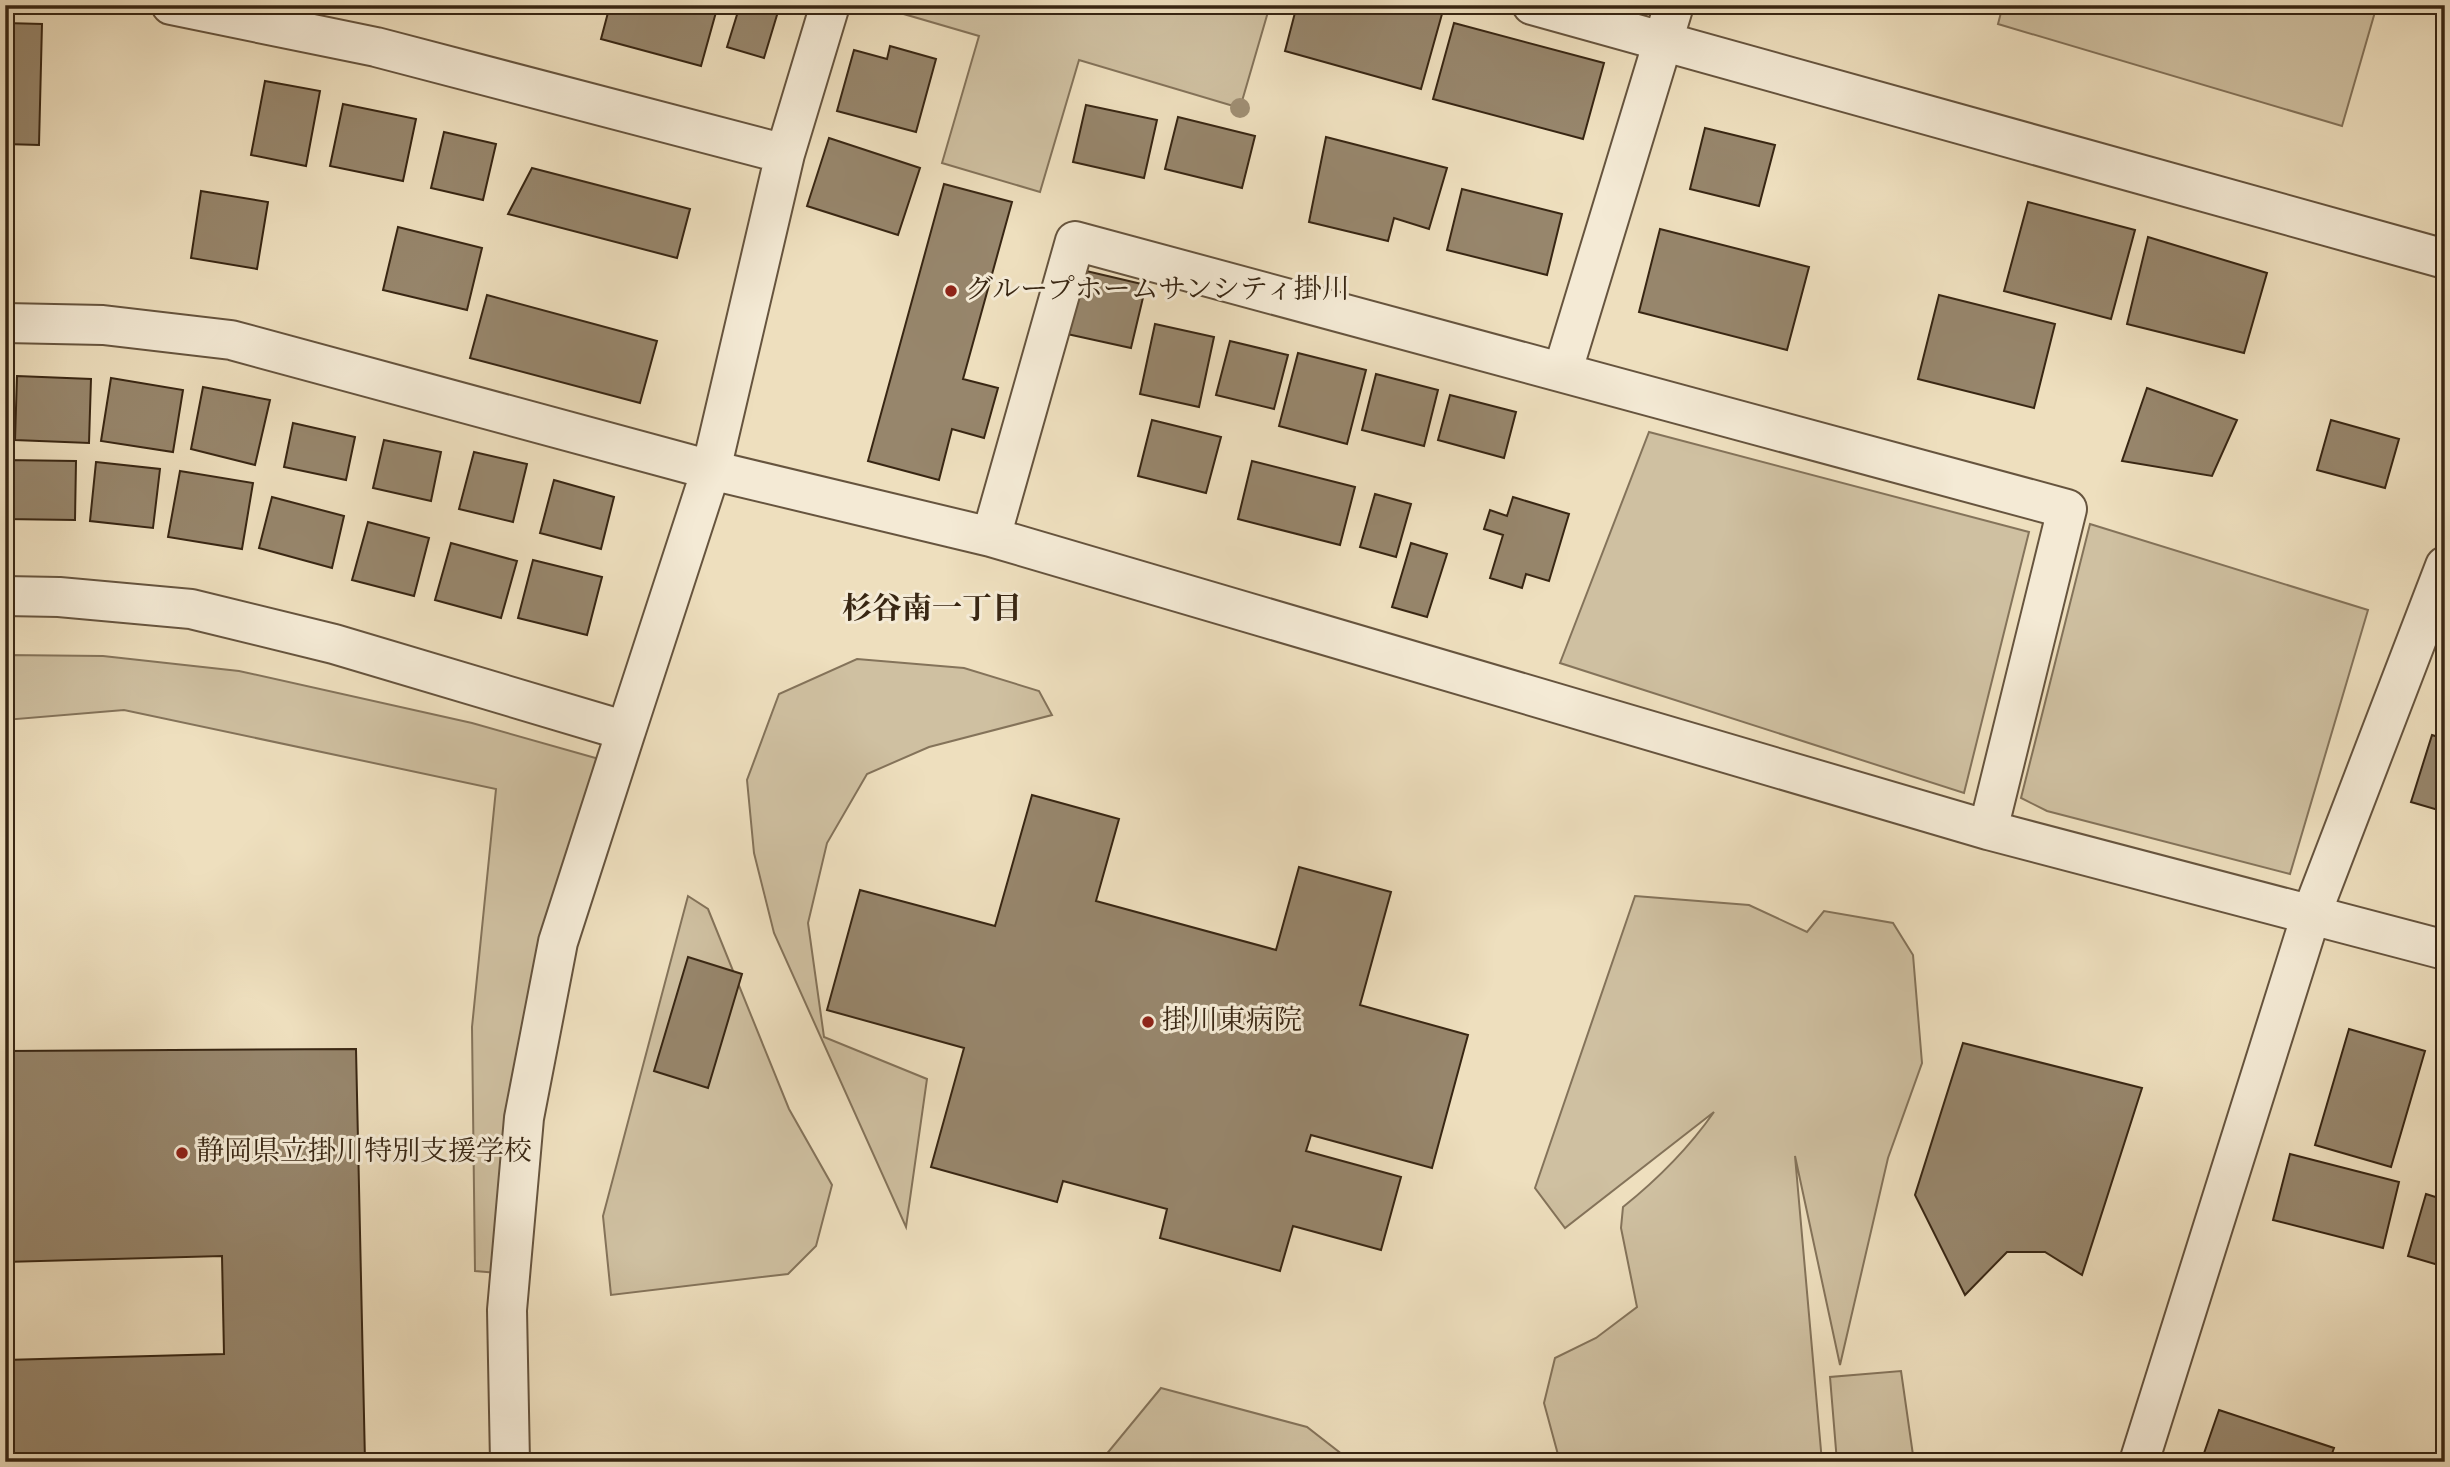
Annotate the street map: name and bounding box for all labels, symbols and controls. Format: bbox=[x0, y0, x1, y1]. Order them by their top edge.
place label: グループホームサンシティ掛川 bbox=[965, 274, 1350, 305]
marker: グループホームサンシティ掛川 bbox=[943, 283, 959, 299]
district label: 杉谷南一丁目 bbox=[842, 592, 1022, 625]
place label: 掛川東病院 bbox=[1162, 1005, 1302, 1036]
marker: 掛川東病院 bbox=[1140, 1014, 1156, 1030]
place label: 静岡県立掛川特別支援学校 bbox=[196, 1136, 532, 1167]
marker: 静岡県立掛川特別支援学校 bbox=[174, 1145, 190, 1161]

